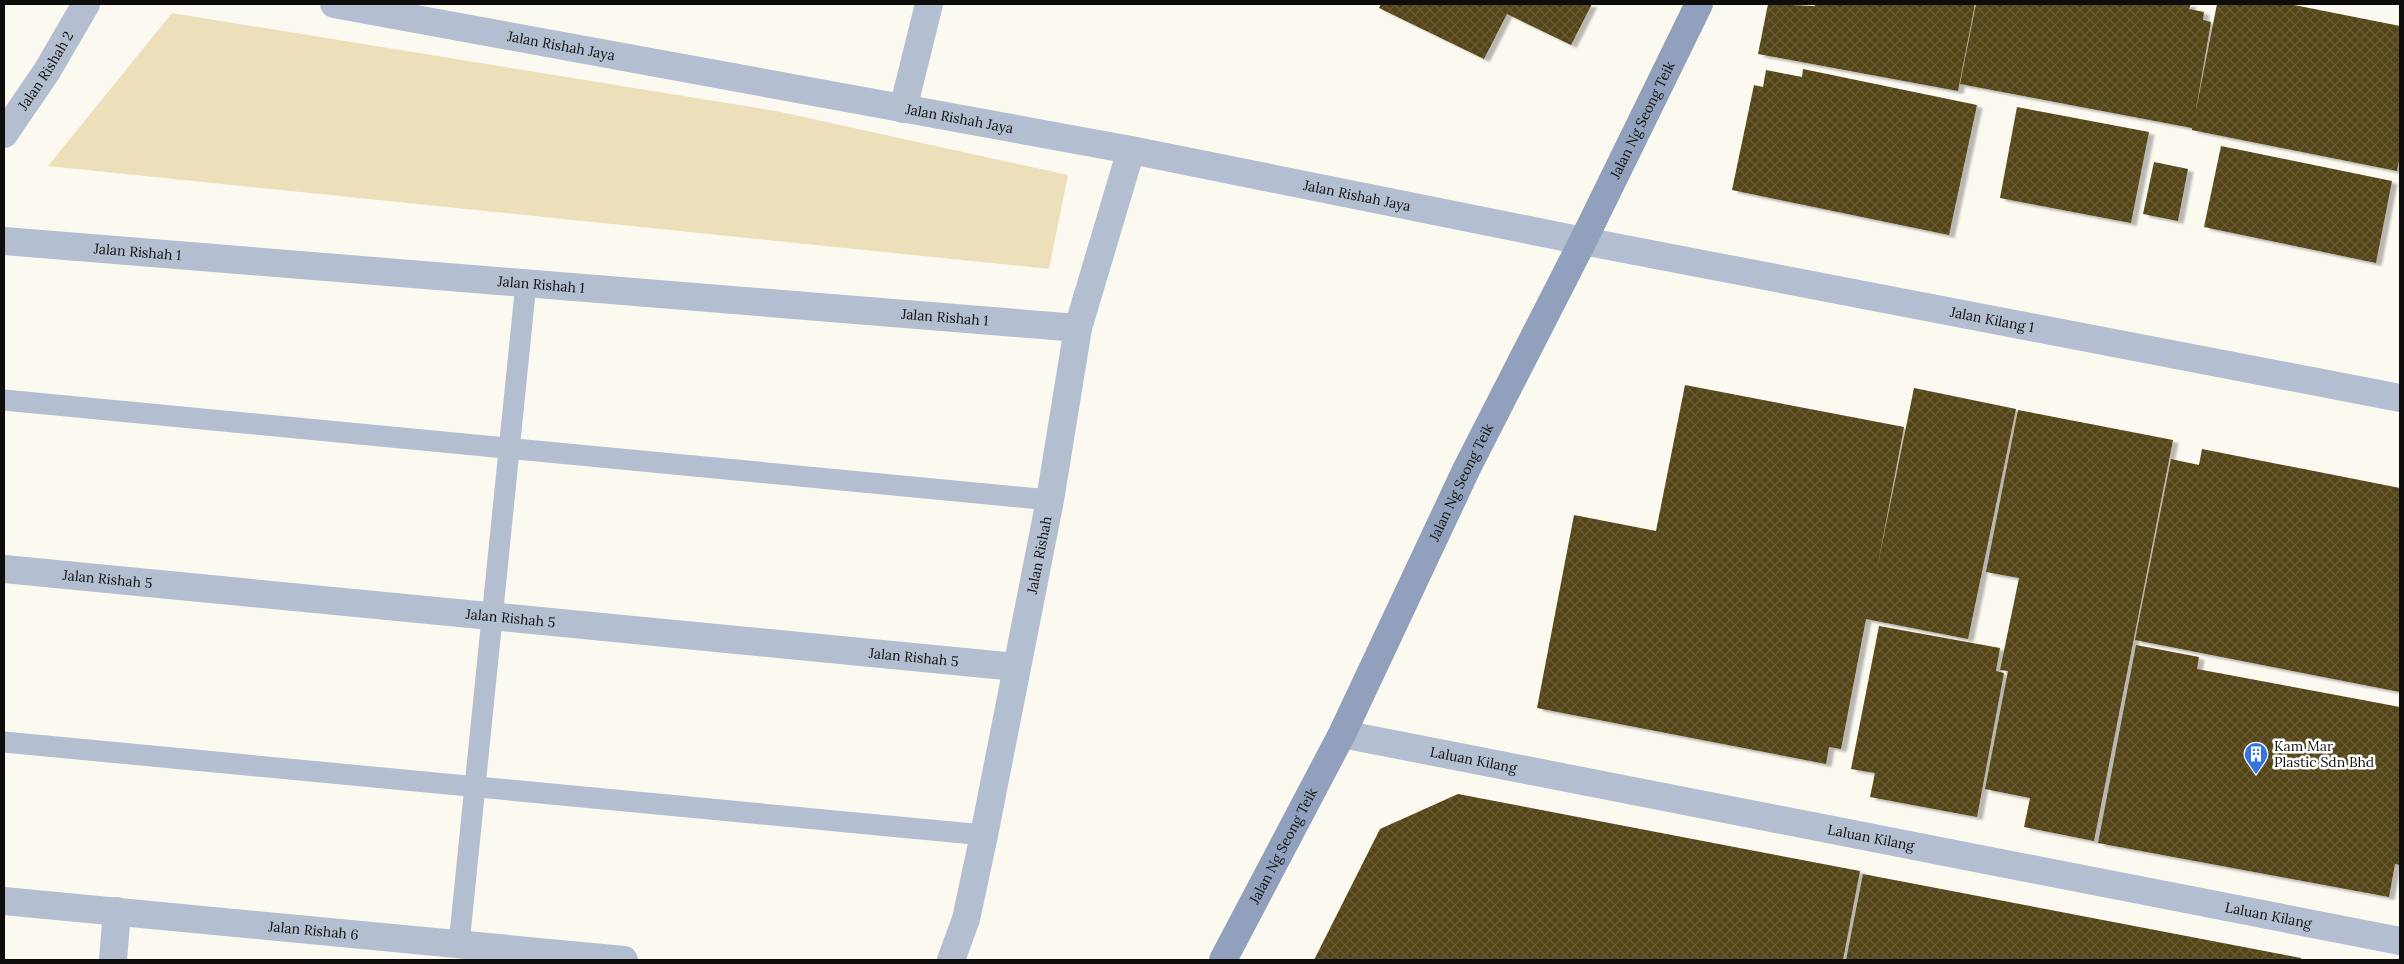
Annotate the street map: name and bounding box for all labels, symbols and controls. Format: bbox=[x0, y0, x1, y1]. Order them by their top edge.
street label: Jalan Rishah Jaya bbox=[505, 27, 617, 64]
street label: Jalan Rishah 2 bbox=[13, 28, 77, 114]
street label: Jalan Ng Seong Teik bbox=[1605, 58, 1679, 183]
street label: Jalan Rishah Jaya bbox=[903, 100, 1015, 137]
street label: Jalan Rishah Jaya bbox=[1301, 176, 1412, 215]
street label: Jalan Rishah 1 bbox=[92, 239, 182, 264]
street label: Jalan Rishah 1 bbox=[496, 272, 586, 297]
street label: Jalan Kilang 1 bbox=[1948, 303, 2036, 336]
street label: Jalan Rishah 1 bbox=[900, 305, 989, 330]
street label: Jalan Ng Seong Teik bbox=[1425, 420, 1497, 545]
street label: Jalan Rishah bbox=[1023, 515, 1056, 596]
street label: Jalan Rishah 5 bbox=[61, 566, 153, 592]
street label: Jalan Rishah 5 bbox=[464, 605, 556, 631]
street label: Jalan Rishah 5 bbox=[867, 644, 959, 670]
place label: Kam Mar Plastic Sdn Bhd bbox=[2274, 737, 2374, 771]
building icon: Kam Mar Plastic Sdn Bhd bbox=[2243, 741, 2269, 775]
street label: Laluan Kilang bbox=[1429, 742, 1519, 777]
street label: Jalan Ng Seong Teik bbox=[1245, 784, 1321, 908]
street label: Laluan Kilang bbox=[1826, 820, 1916, 855]
street label: Laluan Kilang bbox=[2224, 898, 2314, 933]
street label: Jalan Rishah 6 bbox=[267, 917, 360, 944]

